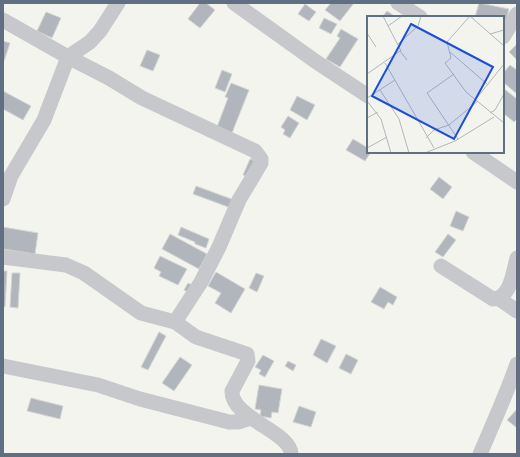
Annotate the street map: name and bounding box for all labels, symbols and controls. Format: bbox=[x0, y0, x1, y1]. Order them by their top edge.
inset map bbox=[367, 16, 504, 153]

